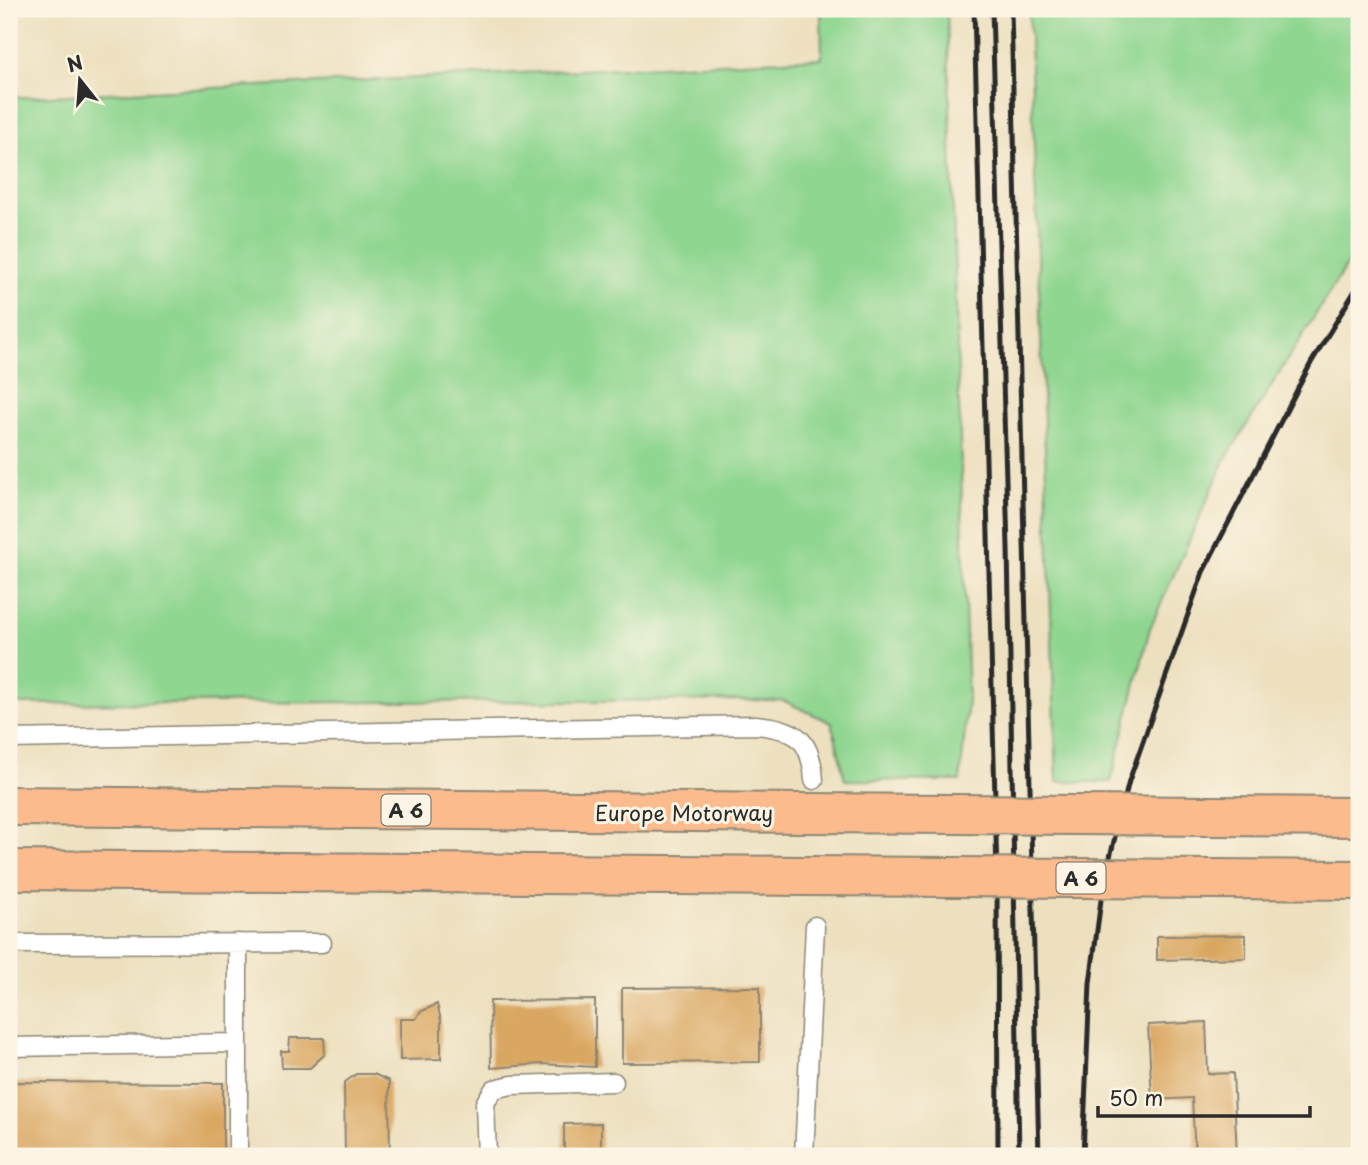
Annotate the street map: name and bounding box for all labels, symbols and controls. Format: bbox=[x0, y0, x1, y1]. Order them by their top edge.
north arrow bbox=[46, 46, 116, 116]
text: N bbox=[63, 47, 86, 78]
road number: A 6 bbox=[382, 794, 430, 825]
street label: Europe Motorway bbox=[595, 796, 773, 828]
road number: A 6 bbox=[1056, 862, 1106, 894]
scale bar bbox=[1098, 1074, 1310, 1118]
text: 50 m bbox=[1109, 1081, 1163, 1113]

